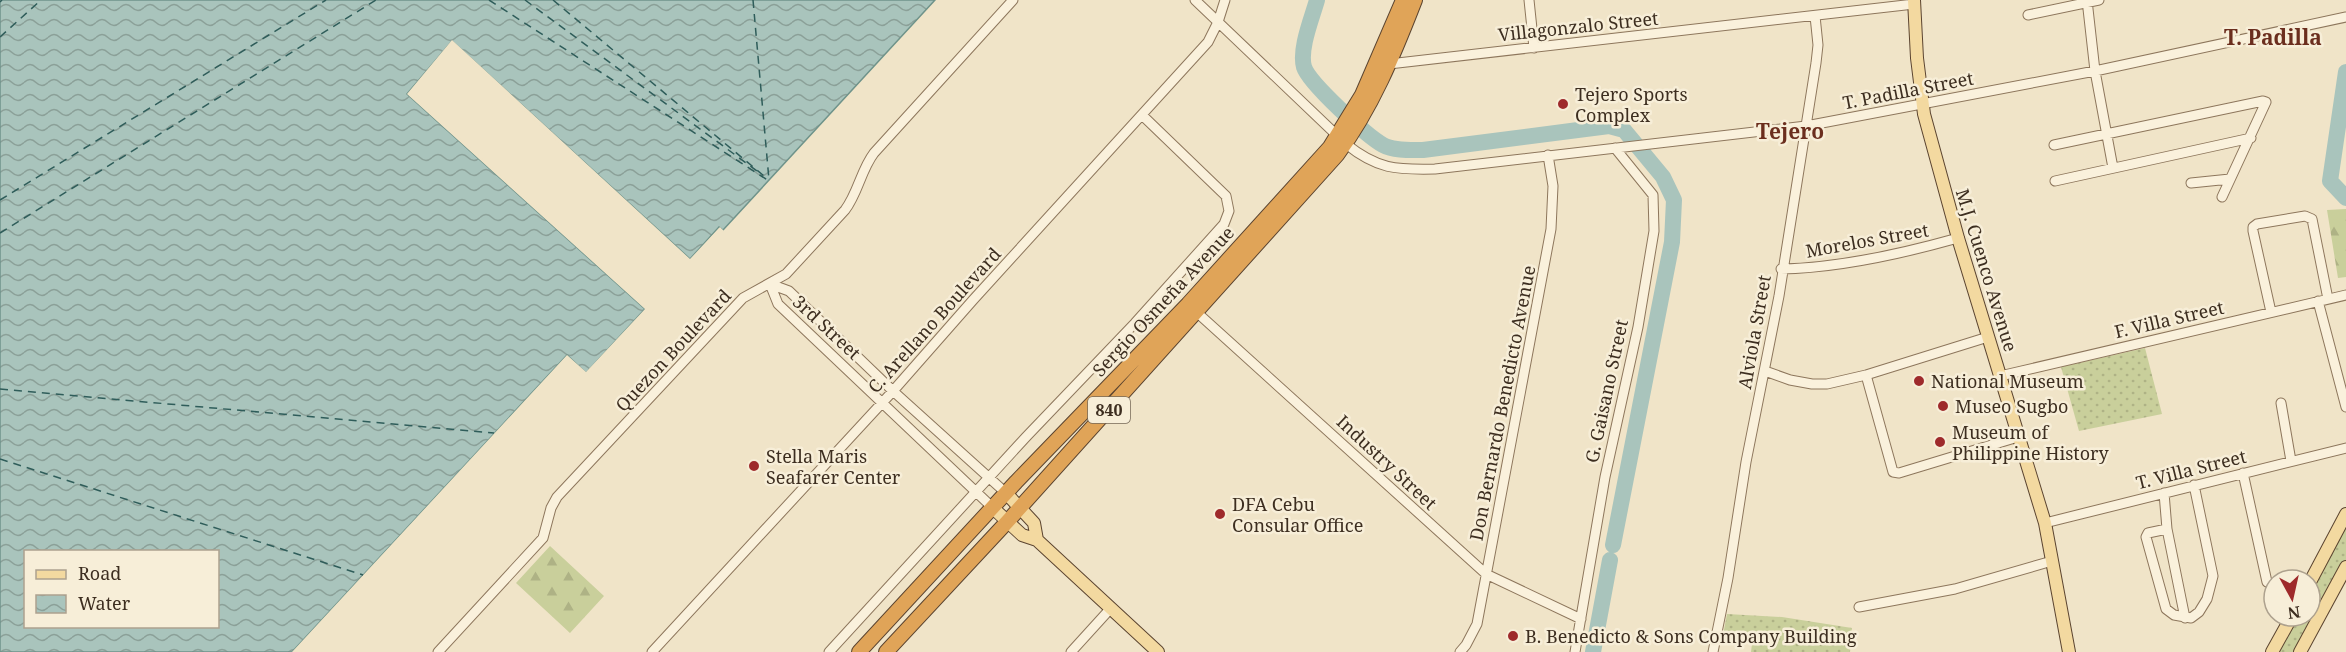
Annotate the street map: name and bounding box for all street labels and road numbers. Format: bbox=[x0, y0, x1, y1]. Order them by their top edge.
street label: Villagonzalo Street bbox=[1497, 6, 1659, 46]
street label: T. Padilla Street bbox=[1841, 66, 1975, 114]
street label: M.J. Cuenco Avenue bbox=[1951, 186, 2023, 354]
street label: Morelos Street bbox=[1804, 217, 1930, 263]
street label: Sergio Osmeña Avenue bbox=[1087, 221, 1239, 381]
street label: C. Arellano Boulevard bbox=[862, 242, 1006, 398]
street label: Don Bernardo Benedicto Avenue bbox=[1464, 263, 1540, 543]
street label: Alviola Street bbox=[1732, 273, 1776, 391]
street label: Quezon Boulevard bbox=[610, 284, 736, 416]
street label: 3rd Street bbox=[788, 289, 866, 365]
street label: F. Villa Street bbox=[2112, 295, 2226, 343]
street label: G. Gaisano Street bbox=[1579, 317, 1633, 465]
road number: 840 bbox=[1088, 397, 1130, 423]
street label: Industry Street bbox=[1332, 409, 1442, 515]
street label: T. Villa Street bbox=[2133, 444, 2249, 494]

